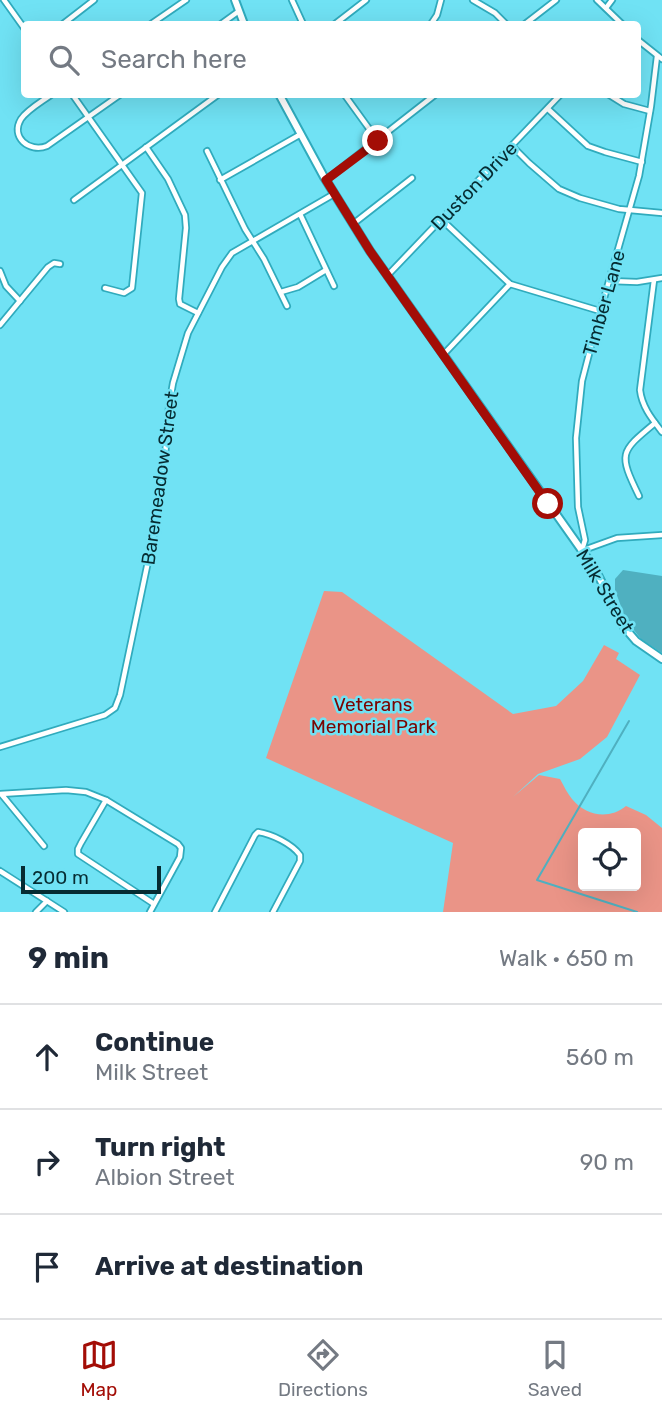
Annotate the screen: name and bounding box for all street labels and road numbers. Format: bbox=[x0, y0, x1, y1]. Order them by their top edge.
street label: Duston Drive bbox=[426, 137, 522, 235]
street label: Timber Lane bbox=[578, 247, 630, 359]
street label: Baremeadow Street bbox=[136, 389, 184, 566]
street label: Milk Street bbox=[571, 545, 639, 637]

